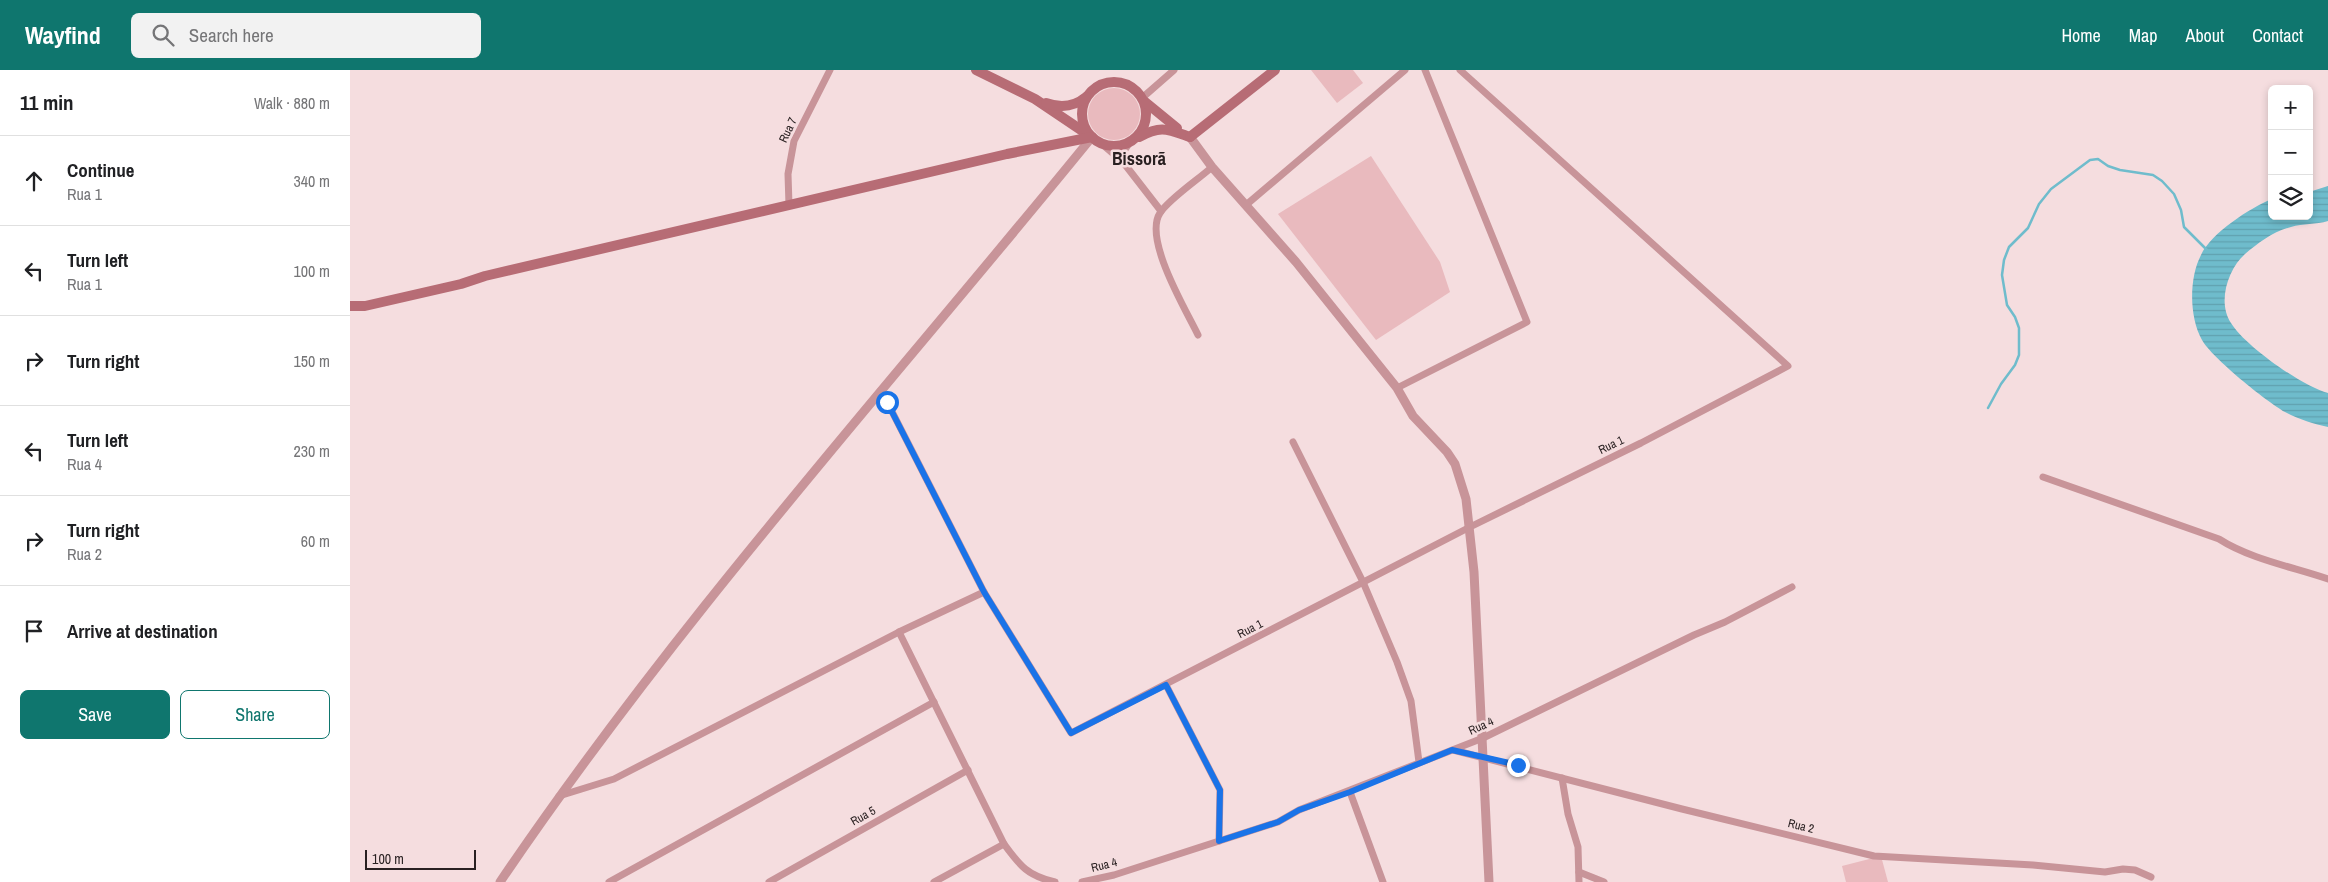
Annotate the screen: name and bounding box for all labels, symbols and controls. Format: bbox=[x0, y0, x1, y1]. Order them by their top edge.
search box bbox=[131, 13, 481, 58]
text: Wayfind bbox=[25, 19, 101, 51]
icon: search bbox=[149, 21, 177, 49]
text: Search here bbox=[189, 22, 274, 48]
text: Home bbox=[2061, 23, 2101, 48]
text: Map bbox=[2129, 23, 2158, 48]
text: About bbox=[2186, 23, 2224, 48]
text: Contact bbox=[2252, 23, 2303, 48]
map controls bbox=[2268, 85, 2313, 220]
button: + bbox=[2268, 85, 2313, 130]
text: 11 min bbox=[20, 88, 74, 117]
text: Walk · 880 m bbox=[254, 92, 330, 114]
street label: Rua 7 bbox=[775, 114, 801, 145]
button: − bbox=[2268, 130, 2313, 175]
district label: Bissorã bbox=[1112, 146, 1167, 171]
text: Continue bbox=[67, 157, 135, 183]
icon: ahead bbox=[20, 167, 48, 195]
text: 340 m bbox=[294, 170, 330, 192]
button: layers bbox=[2268, 175, 2313, 220]
text: Rua 1 bbox=[67, 183, 102, 205]
text: Turn left bbox=[67, 247, 128, 273]
icon: left bbox=[20, 257, 48, 285]
text: 100 m bbox=[294, 260, 330, 282]
text: Rua 1 bbox=[67, 273, 102, 295]
icon: right bbox=[20, 347, 48, 375]
text: Turn right bbox=[67, 348, 139, 374]
text: 150 m bbox=[294, 350, 330, 372]
route start bbox=[876, 391, 899, 414]
text: Turn left bbox=[67, 427, 128, 453]
street label: Rua 1 bbox=[1596, 432, 1627, 458]
icon: left bbox=[20, 437, 48, 465]
text: 230 m bbox=[294, 440, 330, 462]
text: Rua 4 bbox=[67, 453, 102, 475]
text: Turn right bbox=[67, 517, 139, 543]
icon: right bbox=[20, 527, 48, 555]
text: 60 m bbox=[301, 530, 330, 552]
text: Rua 2 bbox=[67, 543, 102, 565]
street label: Rua 1 bbox=[1235, 616, 1266, 642]
icon: arrive bbox=[20, 617, 48, 645]
text: Arrive at destination bbox=[67, 618, 218, 644]
button: Save bbox=[20, 690, 170, 739]
button: Share bbox=[180, 690, 330, 739]
street label: Rua 4 bbox=[1466, 713, 1497, 739]
route end bbox=[1507, 754, 1530, 777]
street label: Rua 5 bbox=[848, 802, 879, 829]
street label: Rua 2 bbox=[1786, 815, 1816, 837]
scale bar bbox=[365, 847, 476, 870]
text: 100 m bbox=[372, 850, 404, 868]
street label: Rua 4 bbox=[1089, 854, 1119, 876]

